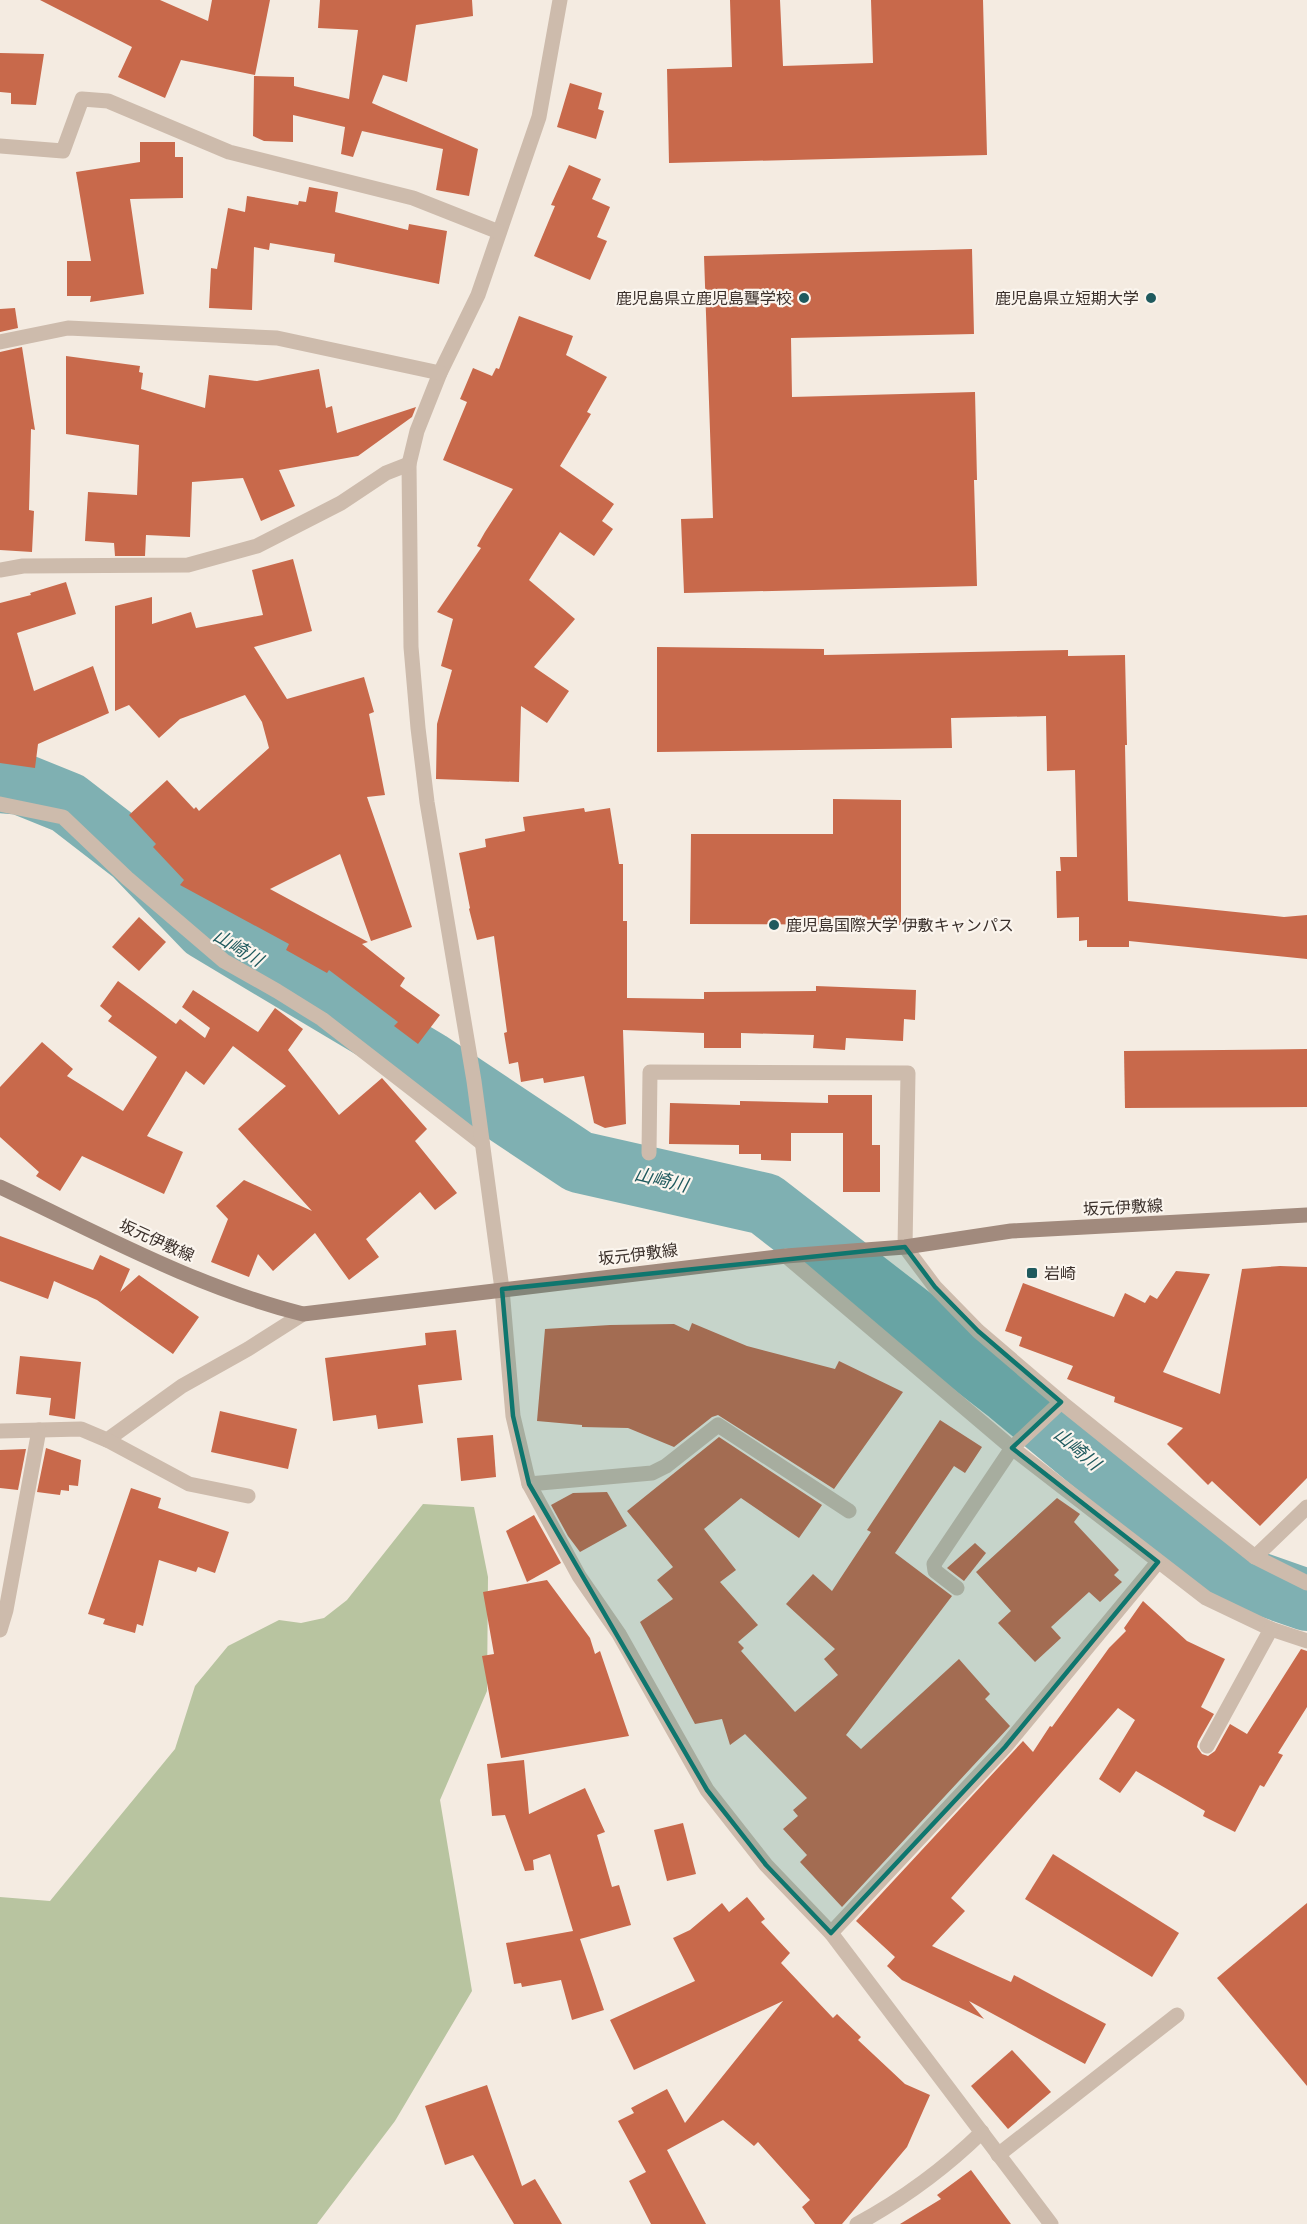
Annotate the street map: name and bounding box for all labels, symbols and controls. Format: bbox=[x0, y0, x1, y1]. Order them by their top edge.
place label: 鹿児島県立鹿児島聾学校 bbox=[616, 287, 792, 309]
place label: 鹿児島県立短期大学 bbox=[995, 287, 1139, 309]
marker: 鹿児島県立鹿児島聾学校 bbox=[797, 291, 811, 305]
marker: 鹿児島県立短期大学 bbox=[1144, 291, 1158, 305]
place label: 鹿児島国際大学 伊敷キャンパス bbox=[786, 914, 1014, 936]
marker: 鹿児島国際大学 伊敷キャンパス bbox=[767, 918, 781, 932]
water label: 山崎川 bbox=[209, 923, 270, 973]
water label: 山崎川 bbox=[632, 1161, 692, 1198]
street label: 坂元伊敷線 bbox=[1082, 1194, 1164, 1220]
street label: 坂元伊敷線 bbox=[116, 1214, 198, 1266]
street label: 坂元伊敷線 bbox=[597, 1238, 679, 1270]
place label: 岩崎 bbox=[1044, 1262, 1076, 1284]
marker: 岩崎 bbox=[1025, 1266, 1039, 1280]
water label: 山崎川 bbox=[1049, 1422, 1108, 1477]

